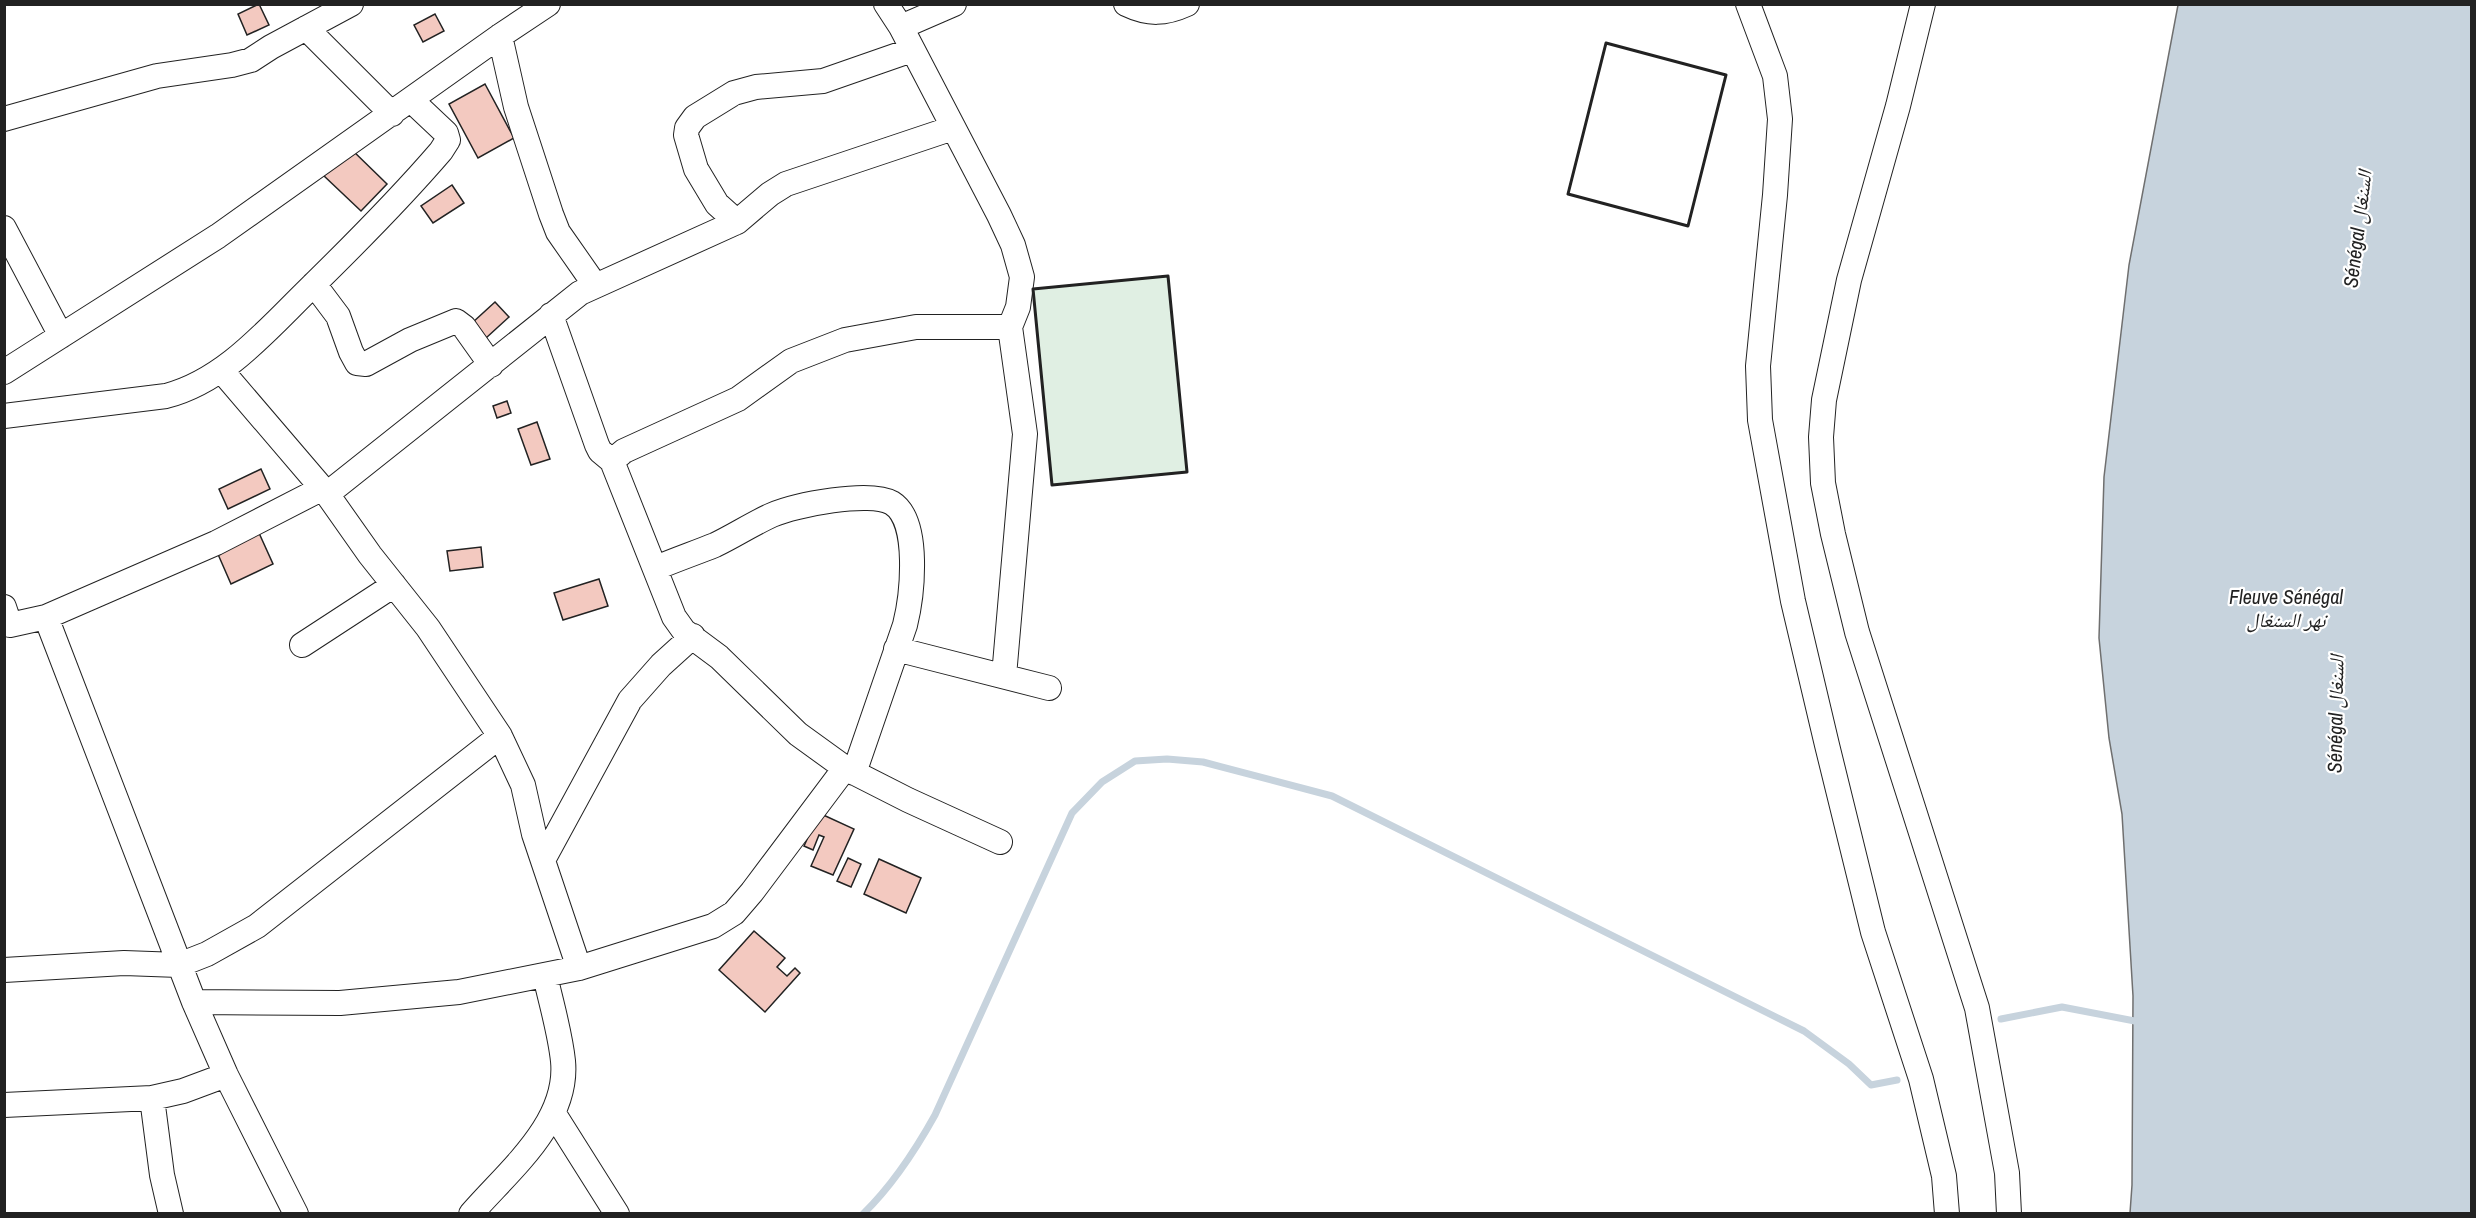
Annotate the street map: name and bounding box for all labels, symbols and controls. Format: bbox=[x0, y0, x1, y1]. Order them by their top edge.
water label: Sénégal السنغال bbox=[2336, 167, 2378, 289]
water label: Fleuve Sénégal نهر السنغال bbox=[2229, 583, 2343, 633]
water label: Sénégal السنغال bbox=[2320, 652, 2350, 773]

